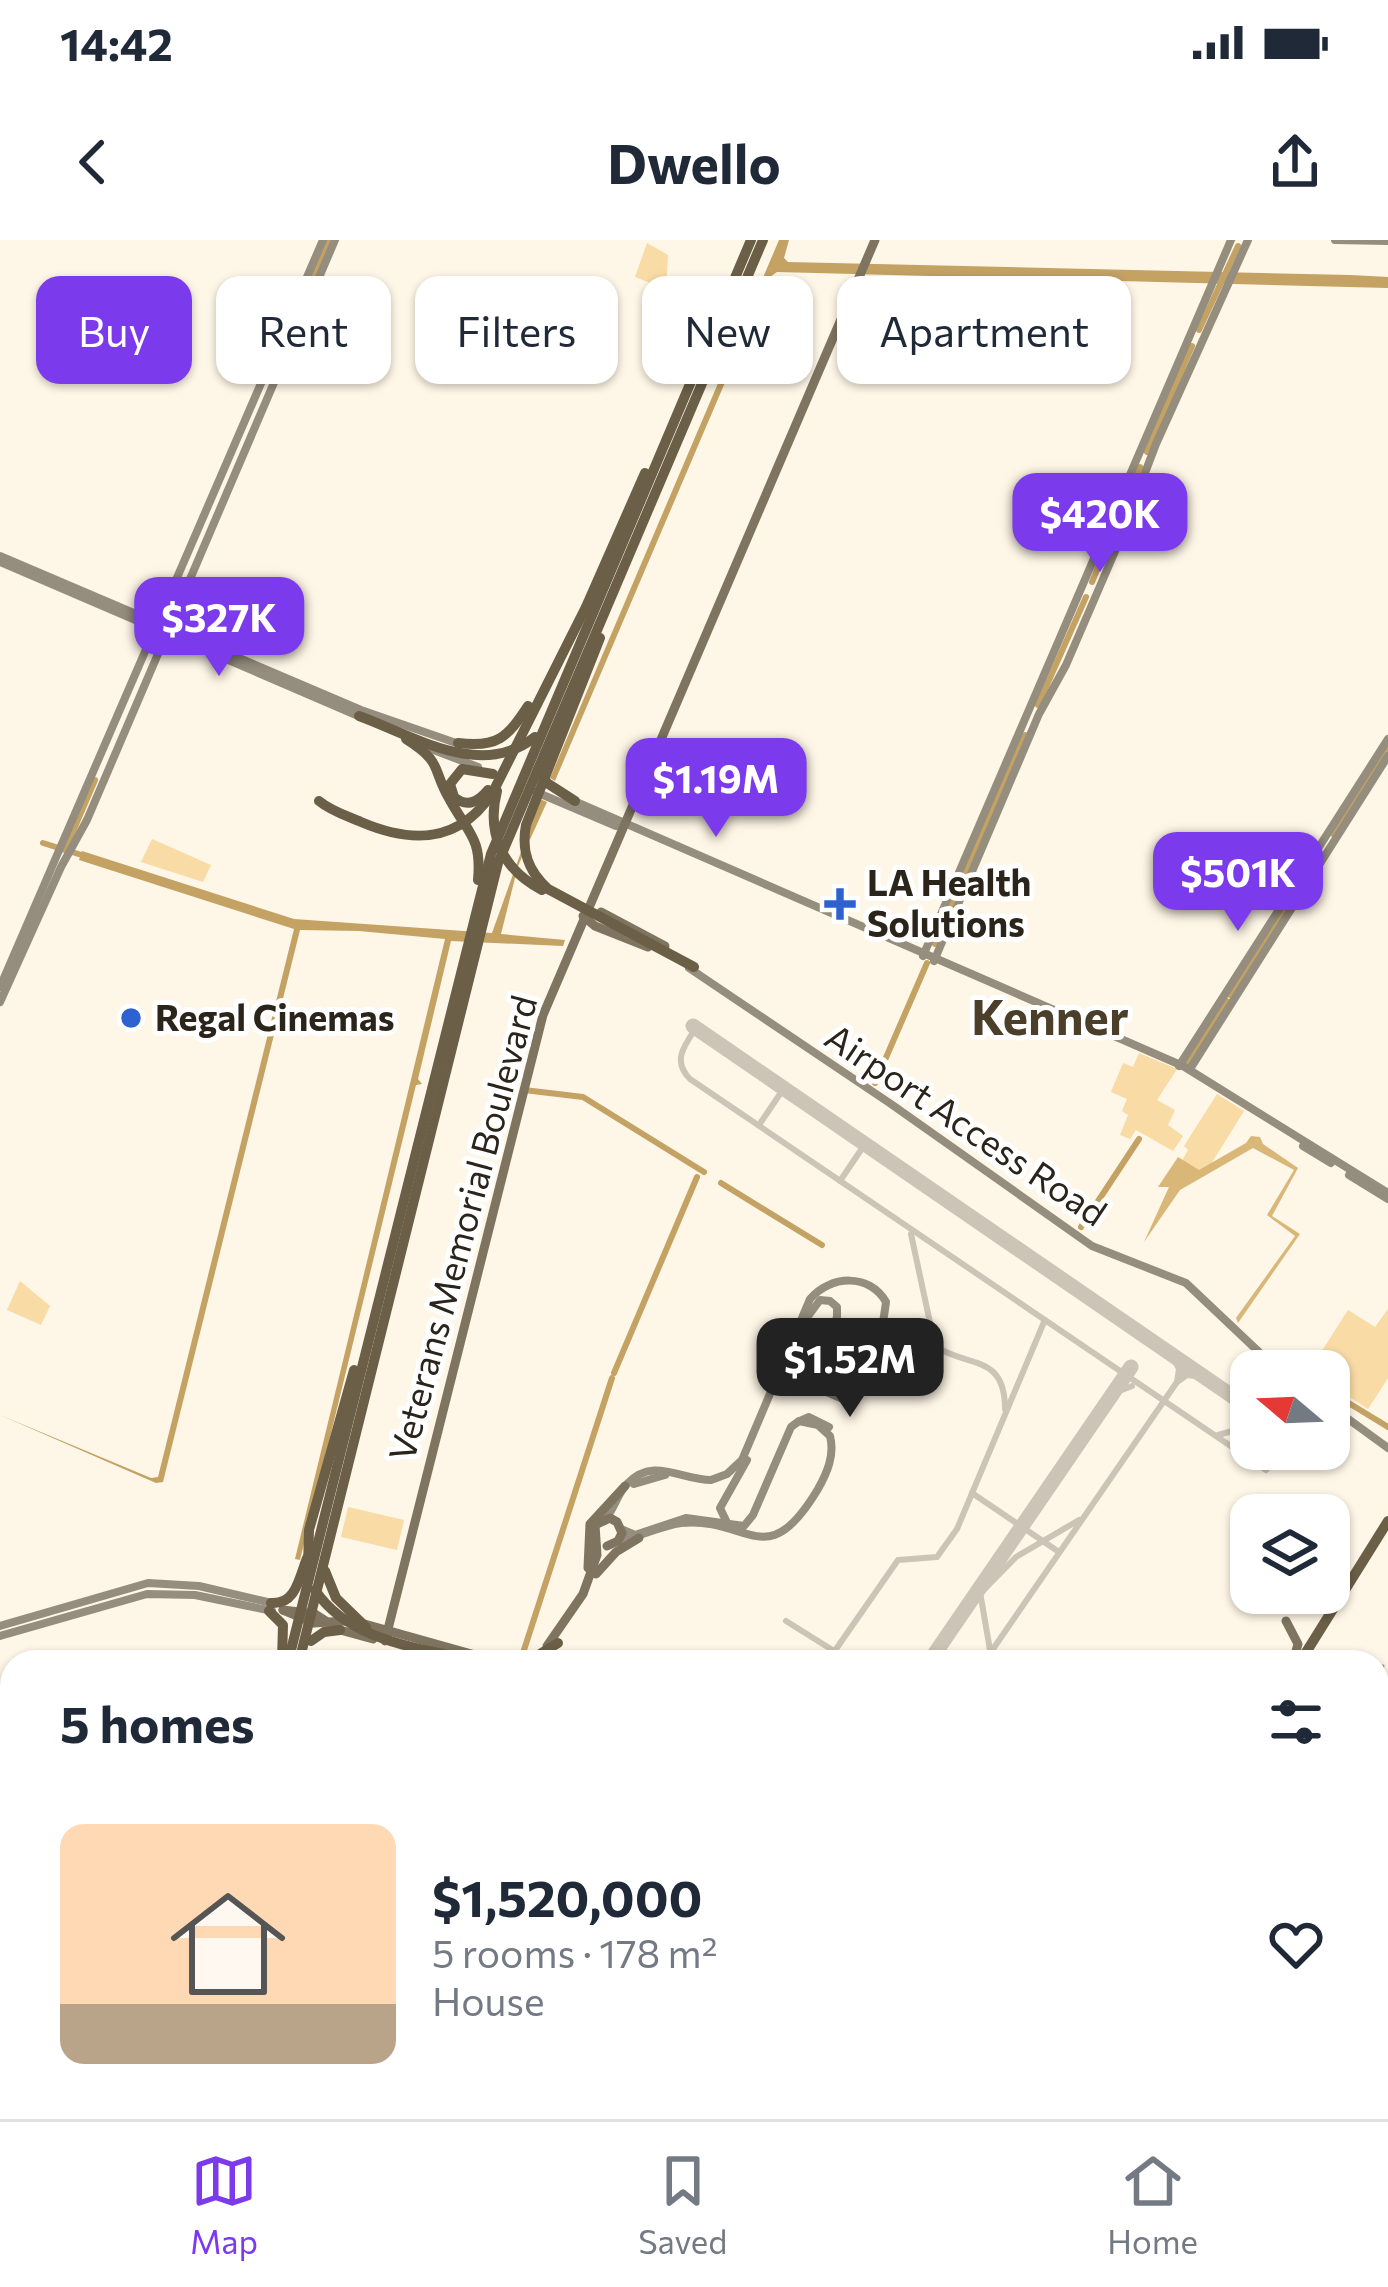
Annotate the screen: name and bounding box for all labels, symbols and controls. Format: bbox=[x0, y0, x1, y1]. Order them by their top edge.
text: 14:42 bbox=[60, 15, 173, 70]
icon: back bbox=[60, 129, 126, 195]
text: Dwello bbox=[607, 129, 781, 195]
icon: share bbox=[1262, 129, 1328, 195]
chip: Buy bbox=[36, 276, 192, 384]
chip: Rent bbox=[216, 276, 391, 384]
chip: Filters bbox=[415, 276, 618, 384]
chip: New bbox=[642, 276, 813, 384]
chip: Apartment bbox=[837, 276, 1131, 384]
pin: $420K bbox=[1016, 473, 1184, 575]
text: $420K bbox=[1039, 488, 1161, 536]
pin: $327K bbox=[135, 577, 303, 679]
text: $327K bbox=[161, 592, 277, 640]
pin: $1.19M bbox=[618, 738, 814, 840]
text: $1.19M bbox=[653, 753, 779, 801]
pin: $501K bbox=[1154, 832, 1322, 934]
text: $501K bbox=[1180, 847, 1296, 895]
place label: LA Health Solutions bbox=[867, 859, 1031, 944]
marker: LA Health Solutions bbox=[824, 888, 856, 920]
district label: Kenner bbox=[971, 986, 1129, 1045]
street label: Veterans Memorial Boulevard bbox=[378, 990, 544, 1465]
place label: Regal Cinemas bbox=[155, 994, 394, 1038]
marker: Regal Cinemas bbox=[118, 1005, 144, 1031]
street label: Airport Access Road bbox=[818, 1013, 1116, 1234]
pin: $1.52M bbox=[752, 1318, 948, 1420]
text: $1.52M bbox=[784, 1333, 916, 1381]
north arrow bbox=[1230, 1350, 1350, 1470]
map controls bbox=[1230, 1350, 1350, 1614]
button: layers bbox=[1230, 1494, 1350, 1614]
icon: filters bbox=[1263, 1689, 1329, 1755]
text: 5 homes bbox=[60, 1691, 255, 1754]
text: $1,520,000 bbox=[432, 1865, 702, 1928]
icon: home bbox=[156, 1872, 300, 2016]
icon: heart bbox=[1263, 1911, 1329, 1977]
text: 5 rooms · 178 m² bbox=[432, 1928, 717, 1976]
text: House bbox=[432, 1976, 545, 2024]
tab: Map bbox=[190, 2148, 258, 2261]
tab: Saved bbox=[638, 2148, 727, 2261]
tab: Home bbox=[1107, 2148, 1198, 2261]

